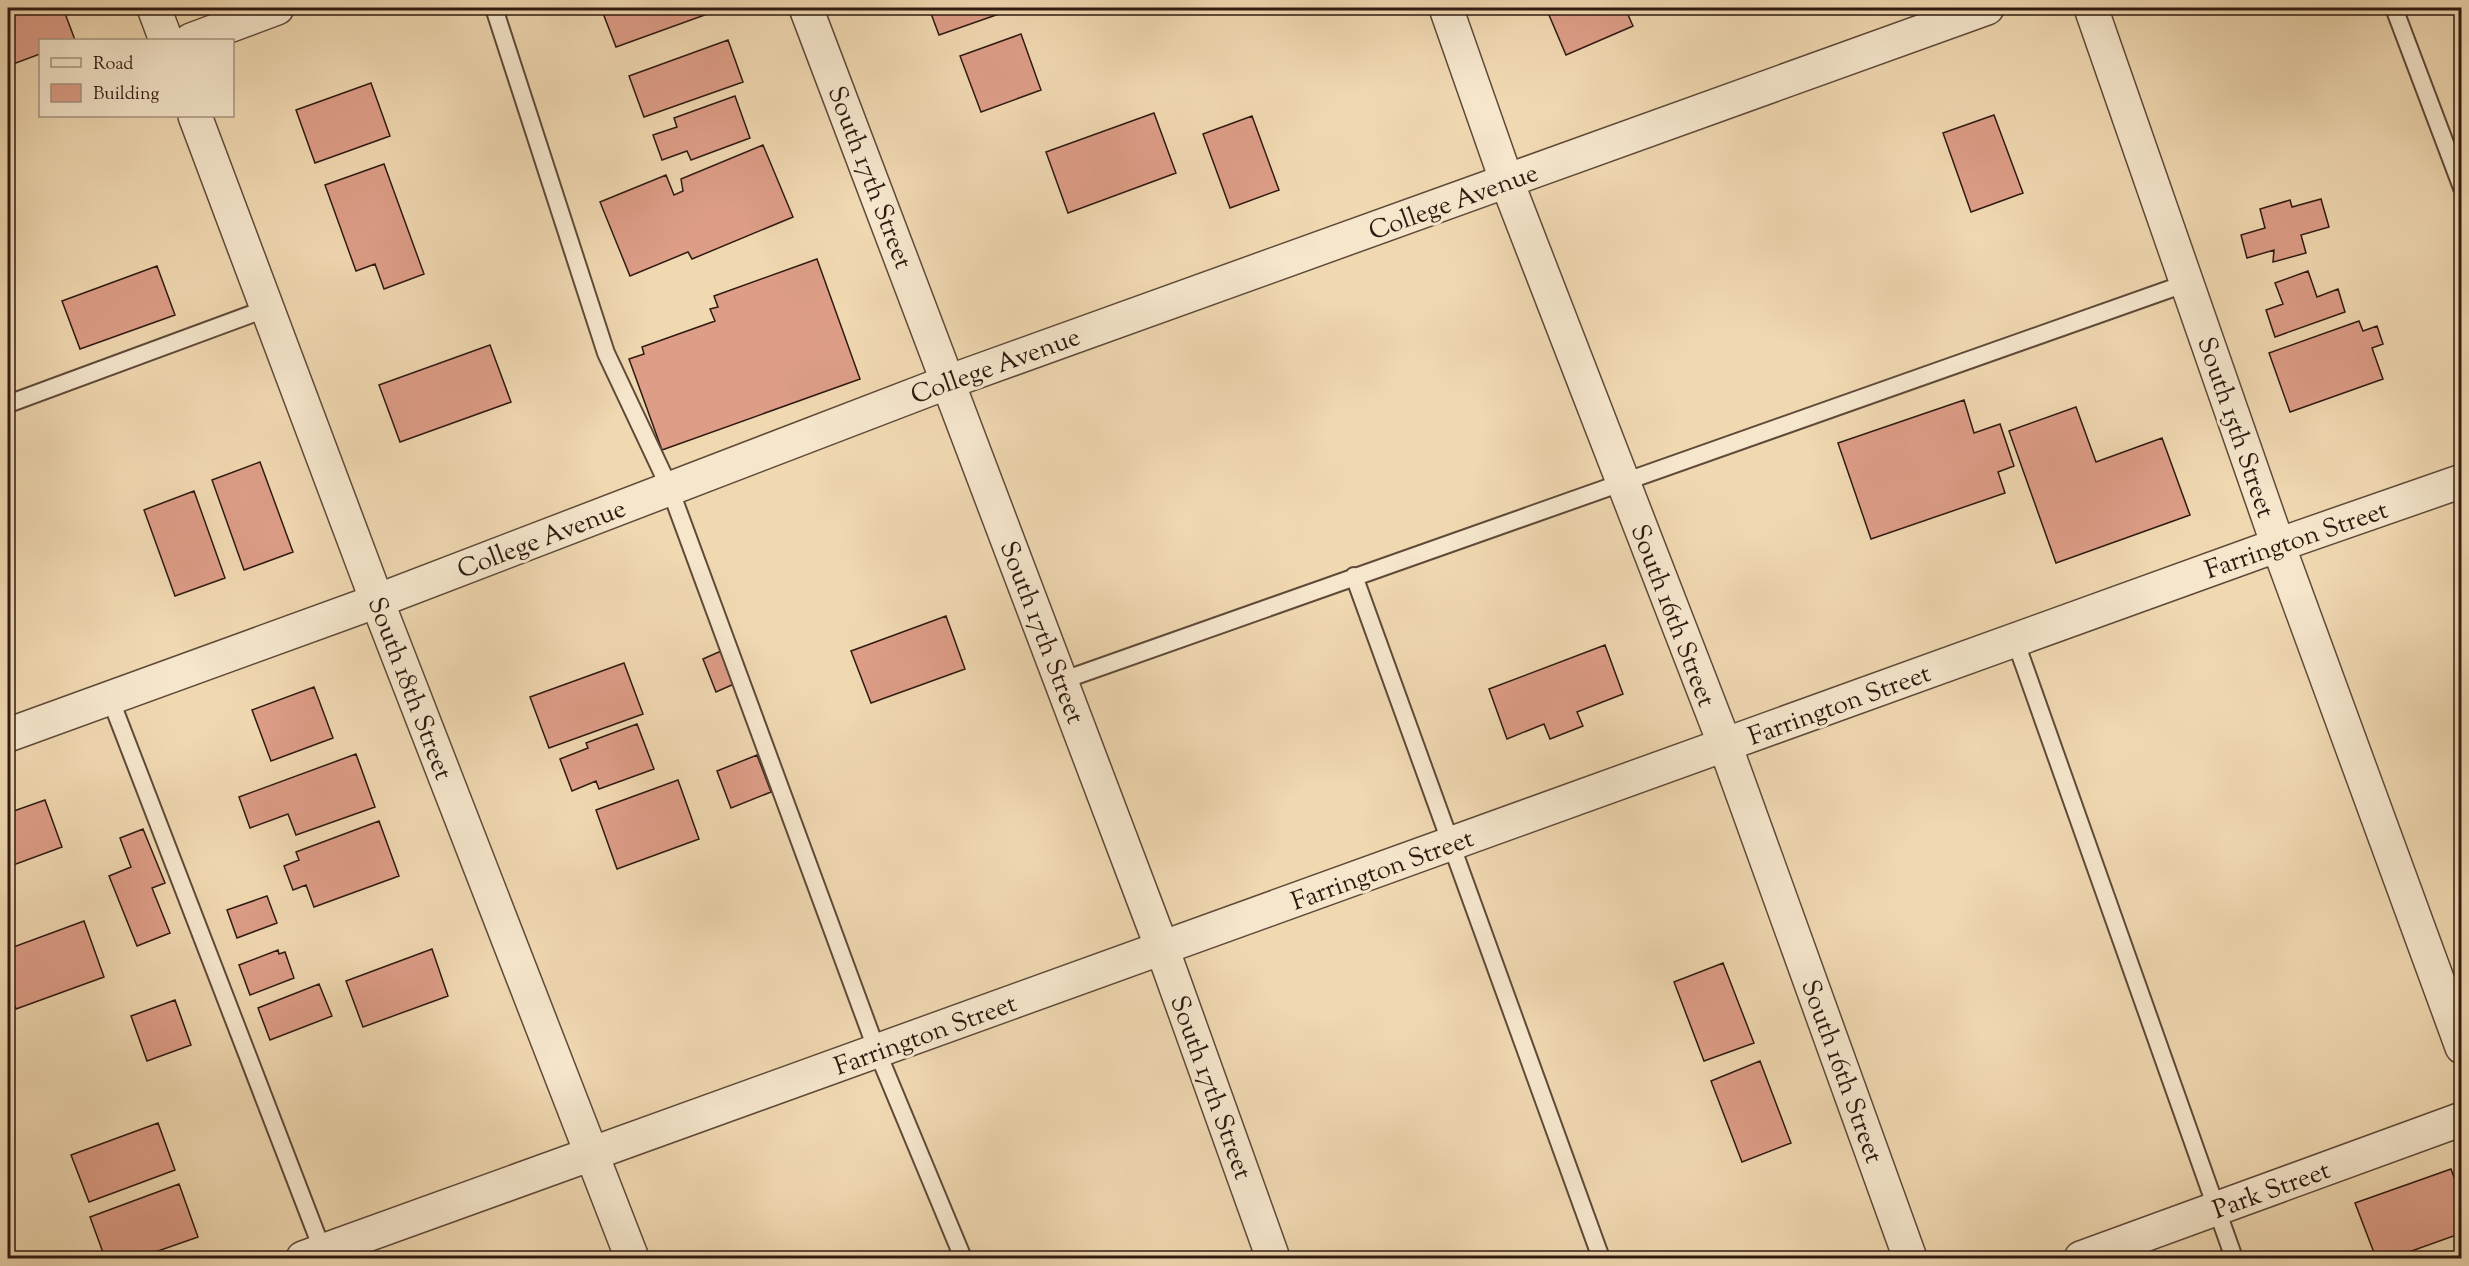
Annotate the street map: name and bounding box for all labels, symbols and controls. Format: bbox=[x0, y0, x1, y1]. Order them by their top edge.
legend bbox=[39, 39, 234, 117]
text: Road bbox=[93, 52, 133, 78]
street label: South 17th Street bbox=[817, 81, 921, 275]
text: Building bbox=[93, 82, 159, 108]
street label: College Avenue bbox=[1364, 156, 1544, 251]
street label: College Avenue bbox=[906, 320, 1086, 415]
street label: South 15th Street bbox=[2186, 332, 2283, 523]
street label: College Avenue bbox=[452, 491, 632, 589]
street label: Farrington Street bbox=[2200, 493, 2393, 590]
street label: South 16th Street bbox=[1620, 519, 1724, 713]
street label: South 17th Street bbox=[989, 536, 1093, 730]
street label: South 18th Street bbox=[357, 592, 461, 786]
street label: Farrington Street bbox=[1744, 656, 1936, 756]
street label: Farrington Street bbox=[1287, 821, 1479, 921]
street label: South 16th Street bbox=[1790, 975, 1891, 1169]
street label: Farrington Street bbox=[830, 986, 1022, 1086]
street label: South 17th Street bbox=[1159, 991, 1260, 1185]
street label: Park Street bbox=[2208, 1153, 2336, 1230]

